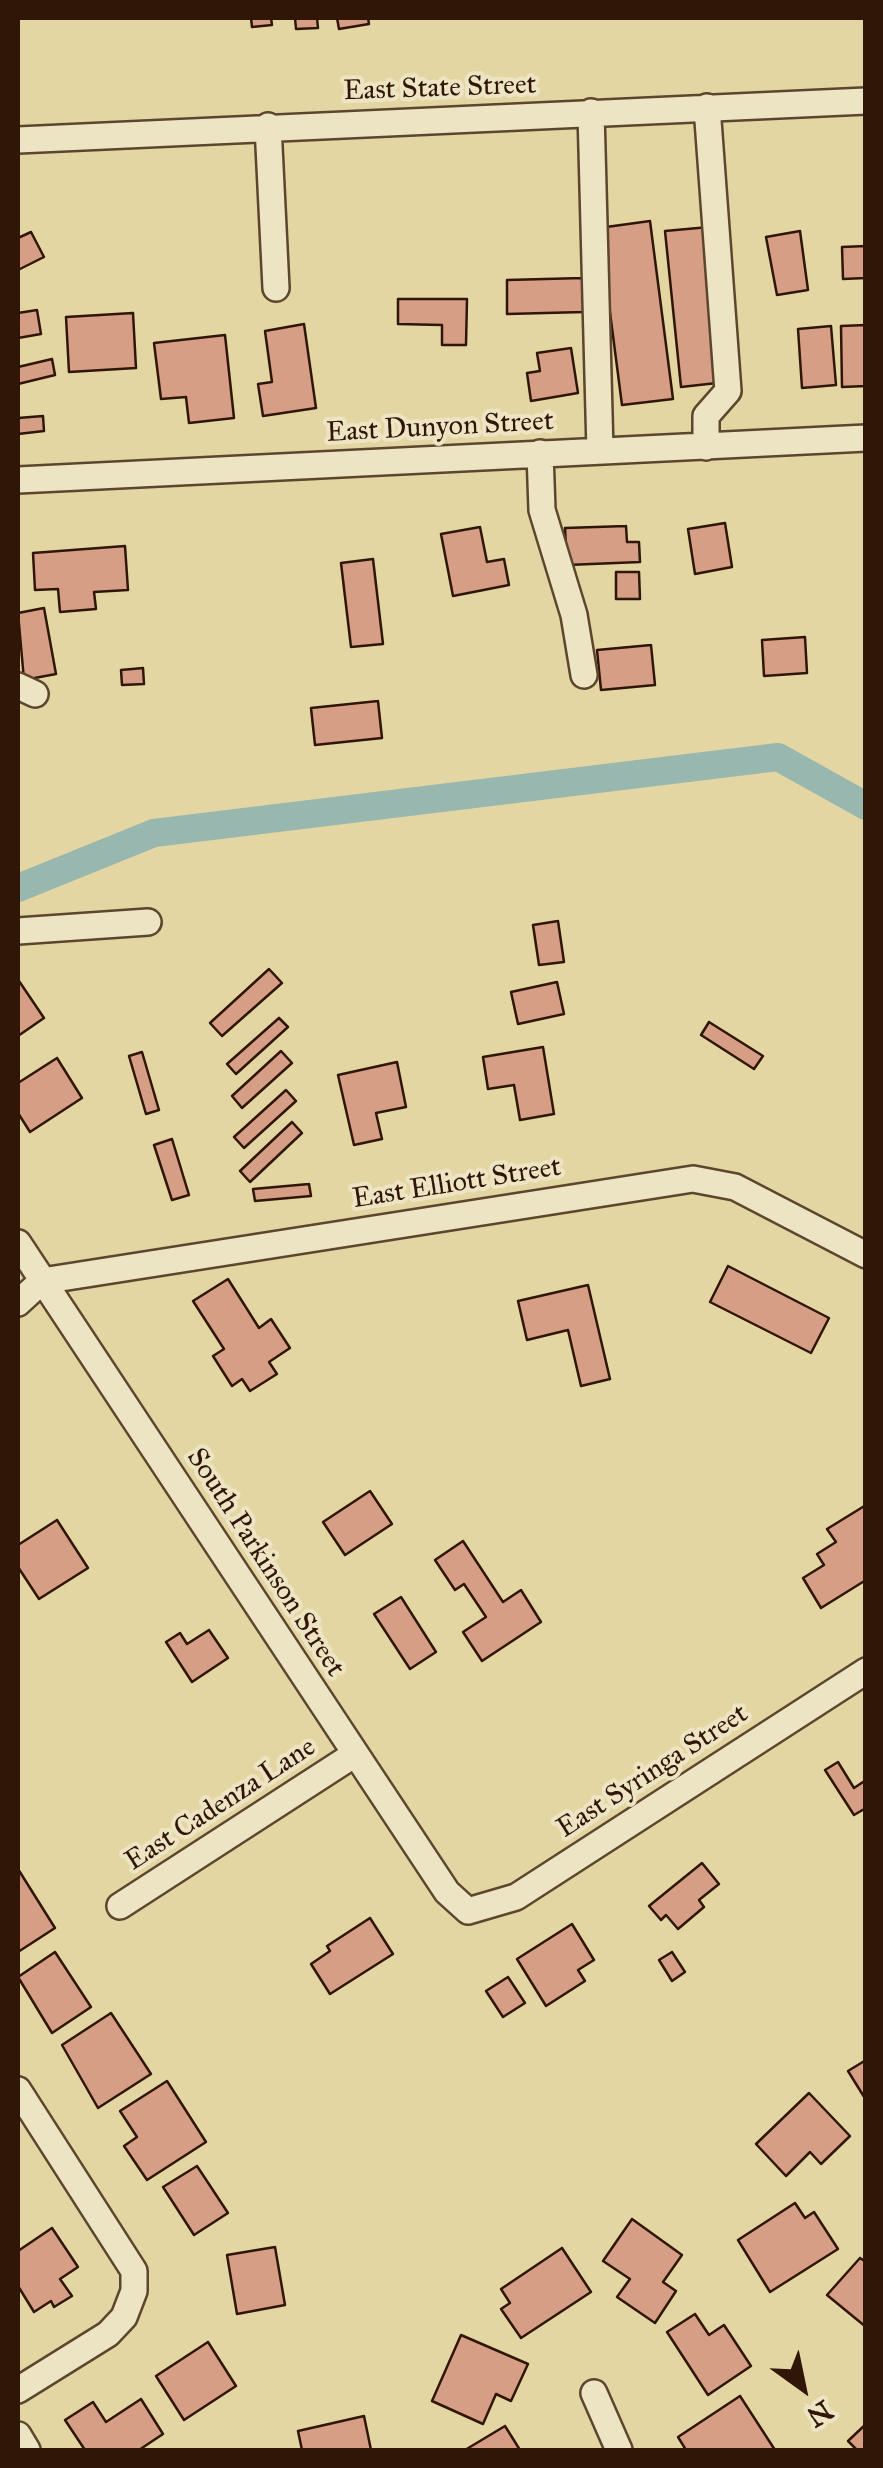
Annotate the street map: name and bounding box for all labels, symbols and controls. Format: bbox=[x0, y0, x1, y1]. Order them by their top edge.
street label: East State Street bbox=[343, 69, 537, 109]
street label: East Dunyon Street bbox=[325, 405, 555, 451]
street label: East Elliott Street bbox=[350, 1151, 564, 1217]
street label: South Parkinson Street bbox=[179, 1442, 351, 1684]
street label: East Syringa Street bbox=[551, 1698, 755, 1846]
street label: East Cadenza Lane bbox=[120, 1731, 322, 1879]
north arrow bbox=[753, 2338, 853, 2438]
text: N bbox=[800, 2392, 839, 2435]

